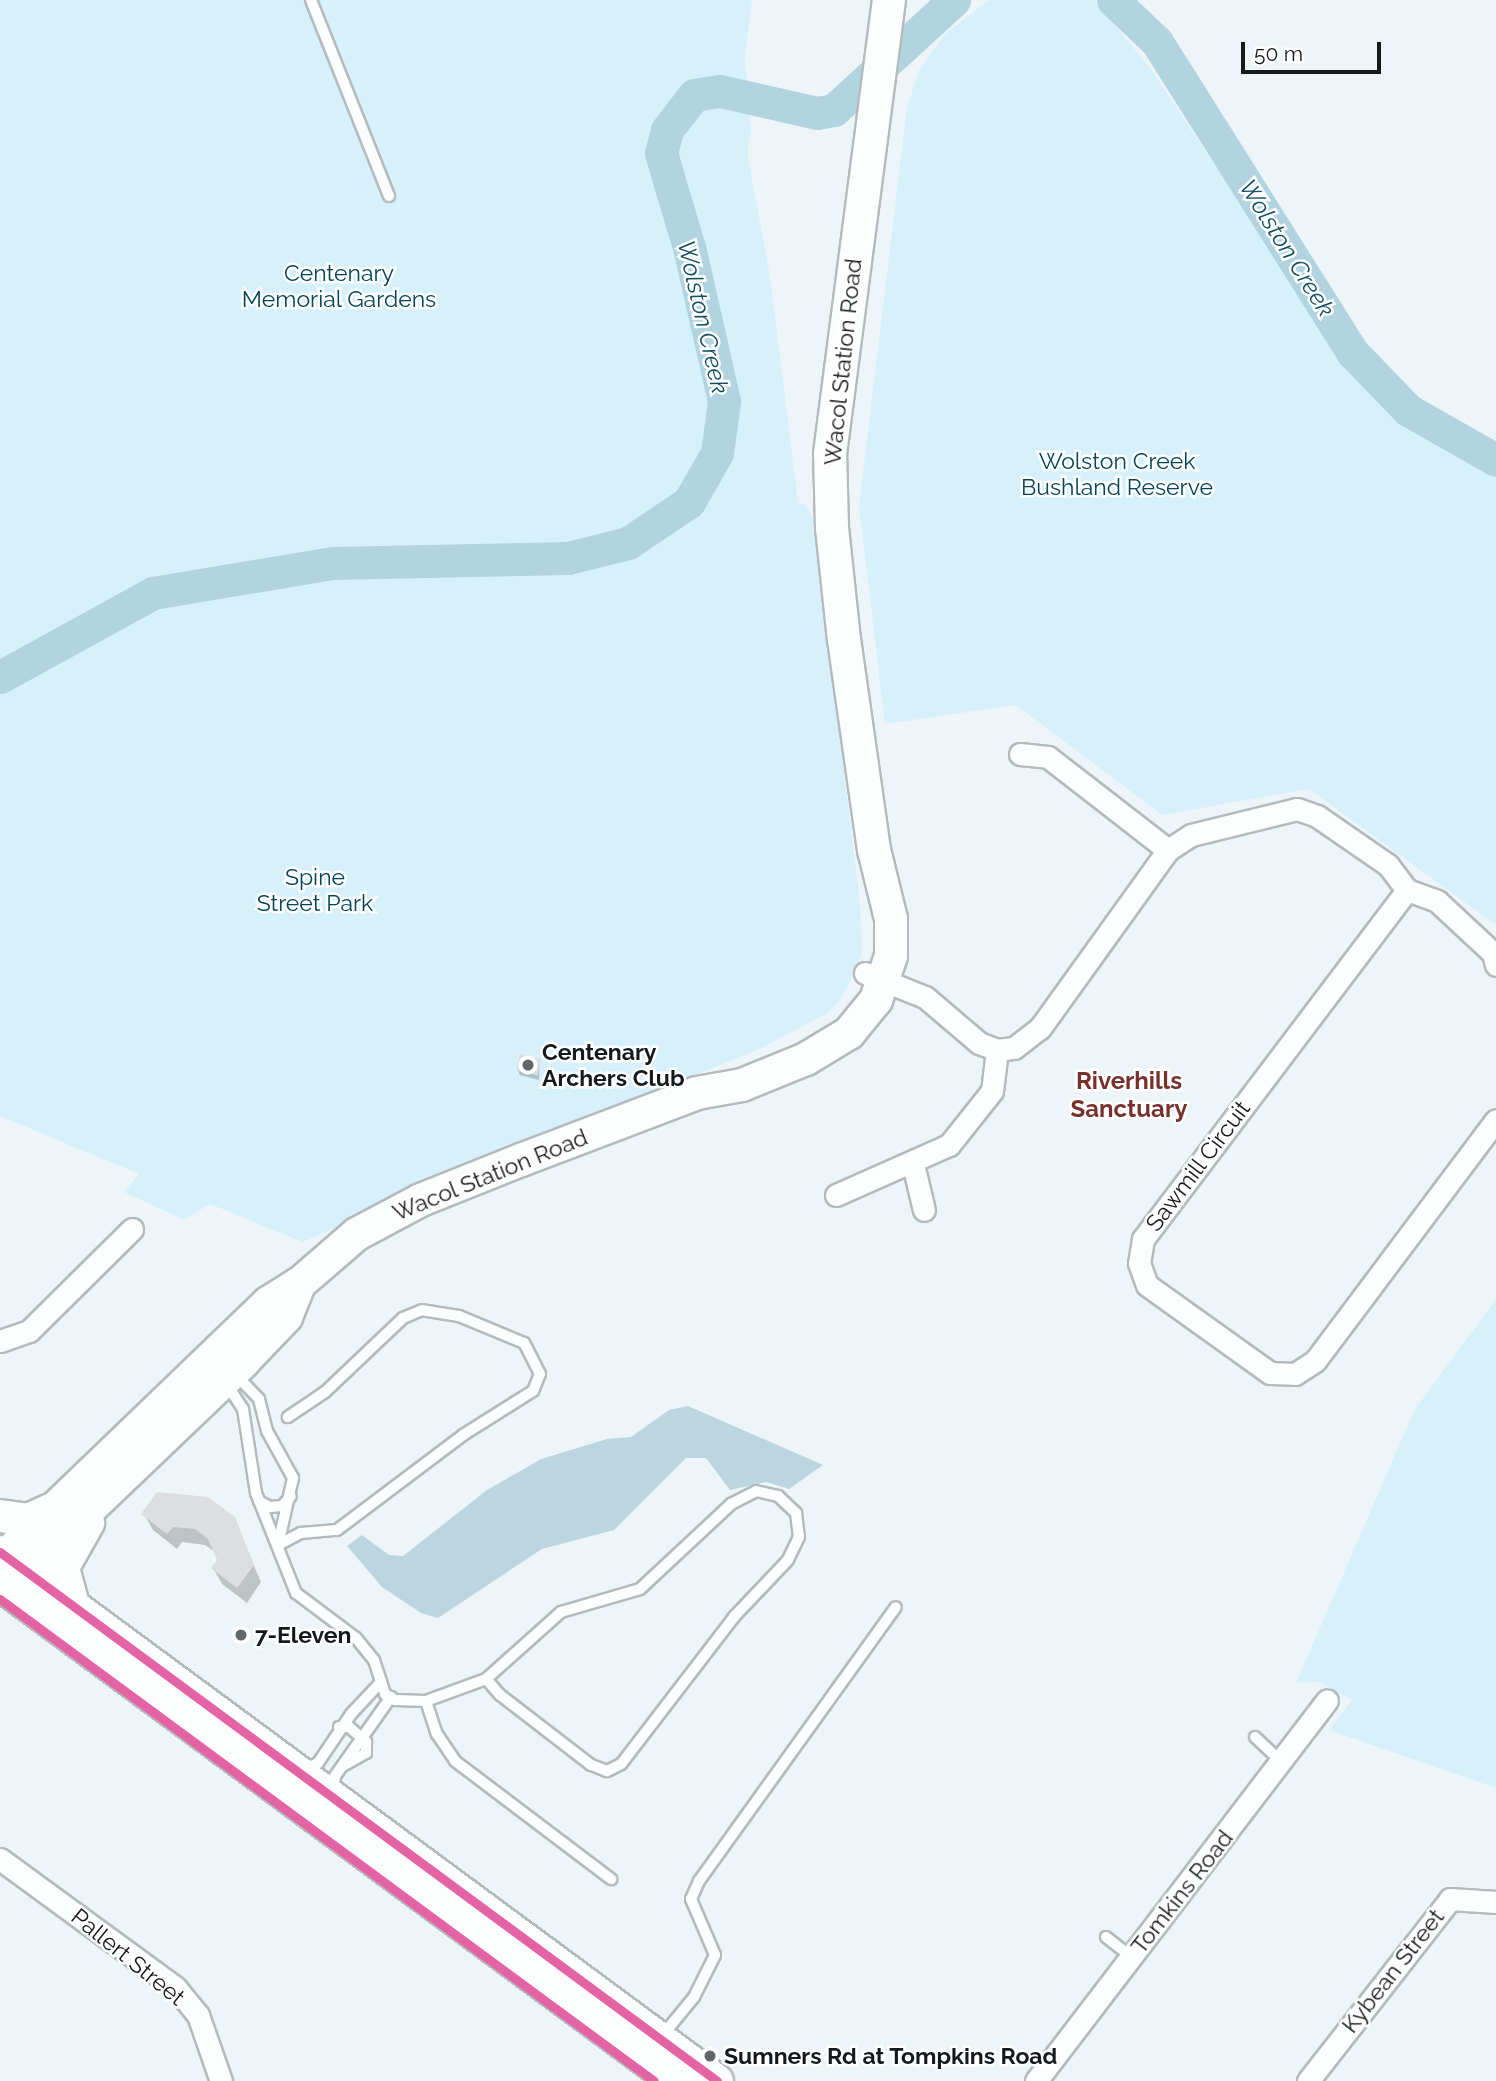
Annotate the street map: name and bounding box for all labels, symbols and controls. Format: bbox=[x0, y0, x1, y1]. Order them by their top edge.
scale bar bbox=[1244, 28, 1384, 72]
text: 50 m bbox=[1254, 41, 1303, 66]
water label: Wolston Creek bbox=[1233, 174, 1341, 322]
water label: Wolston Creek bbox=[671, 237, 735, 397]
street label: Wacol Station Road bbox=[818, 257, 868, 467]
park label: Centenary Memorial Gardens bbox=[241, 259, 437, 313]
park label: Wolston Creek Bushland Reserve bbox=[1021, 447, 1213, 501]
park label: Spine Street Park bbox=[257, 863, 373, 917]
place label: Centenary Archers Club bbox=[542, 1038, 684, 1092]
marker: Centenary Archers Club bbox=[520, 1057, 536, 1073]
district label: Riverhills Sanctuary bbox=[1071, 1067, 1187, 1123]
street label: Sawmill Circuit bbox=[1140, 1095, 1256, 1237]
street label: Wacol Station Road bbox=[388, 1123, 592, 1227]
place label: 7-Eleven bbox=[255, 1621, 351, 1649]
marker: 7-Eleven bbox=[233, 1627, 249, 1643]
street label: Tomkins Road bbox=[1125, 1825, 1239, 1959]
street label: Pallert Street bbox=[66, 1903, 190, 2011]
street label: Kybean Street bbox=[1336, 1904, 1450, 2038]
place label: Sumners Rd at Tompkins Road bbox=[724, 2042, 1058, 2070]
marker: Sumners Rd at Tompkins Road bbox=[702, 2048, 718, 2064]

